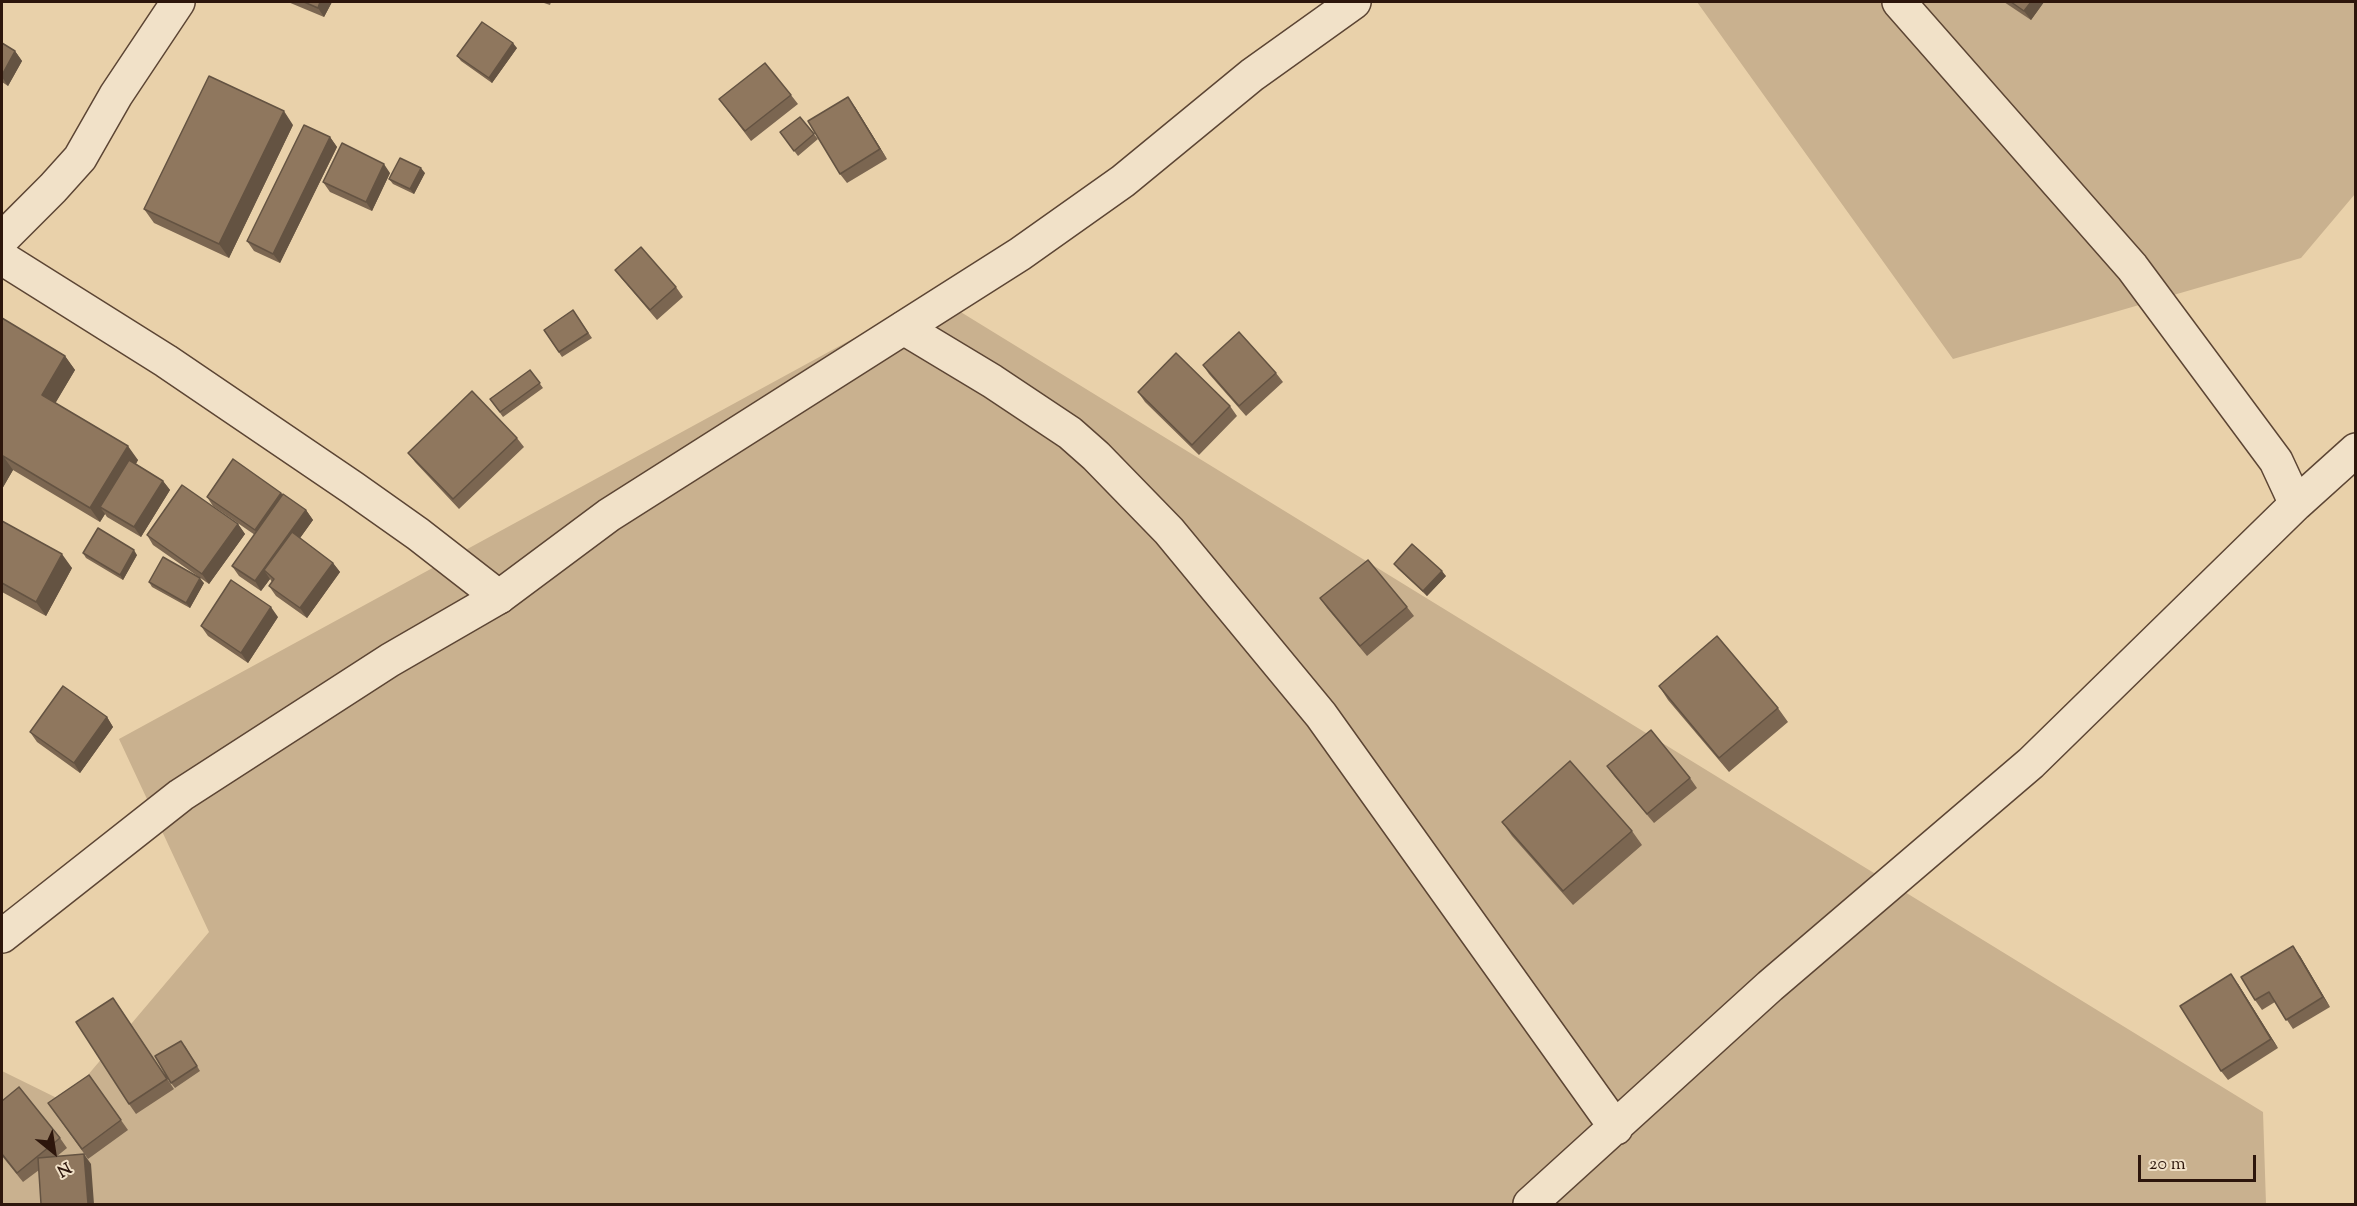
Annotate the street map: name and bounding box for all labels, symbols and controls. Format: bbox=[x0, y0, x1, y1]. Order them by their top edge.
north arrow bbox=[24, 1122, 84, 1182]
scale bar bbox=[2141, 1143, 2260, 1181]
text: 20 m bbox=[2149, 1152, 2186, 1178]
text: N bbox=[52, 1155, 75, 1181]

